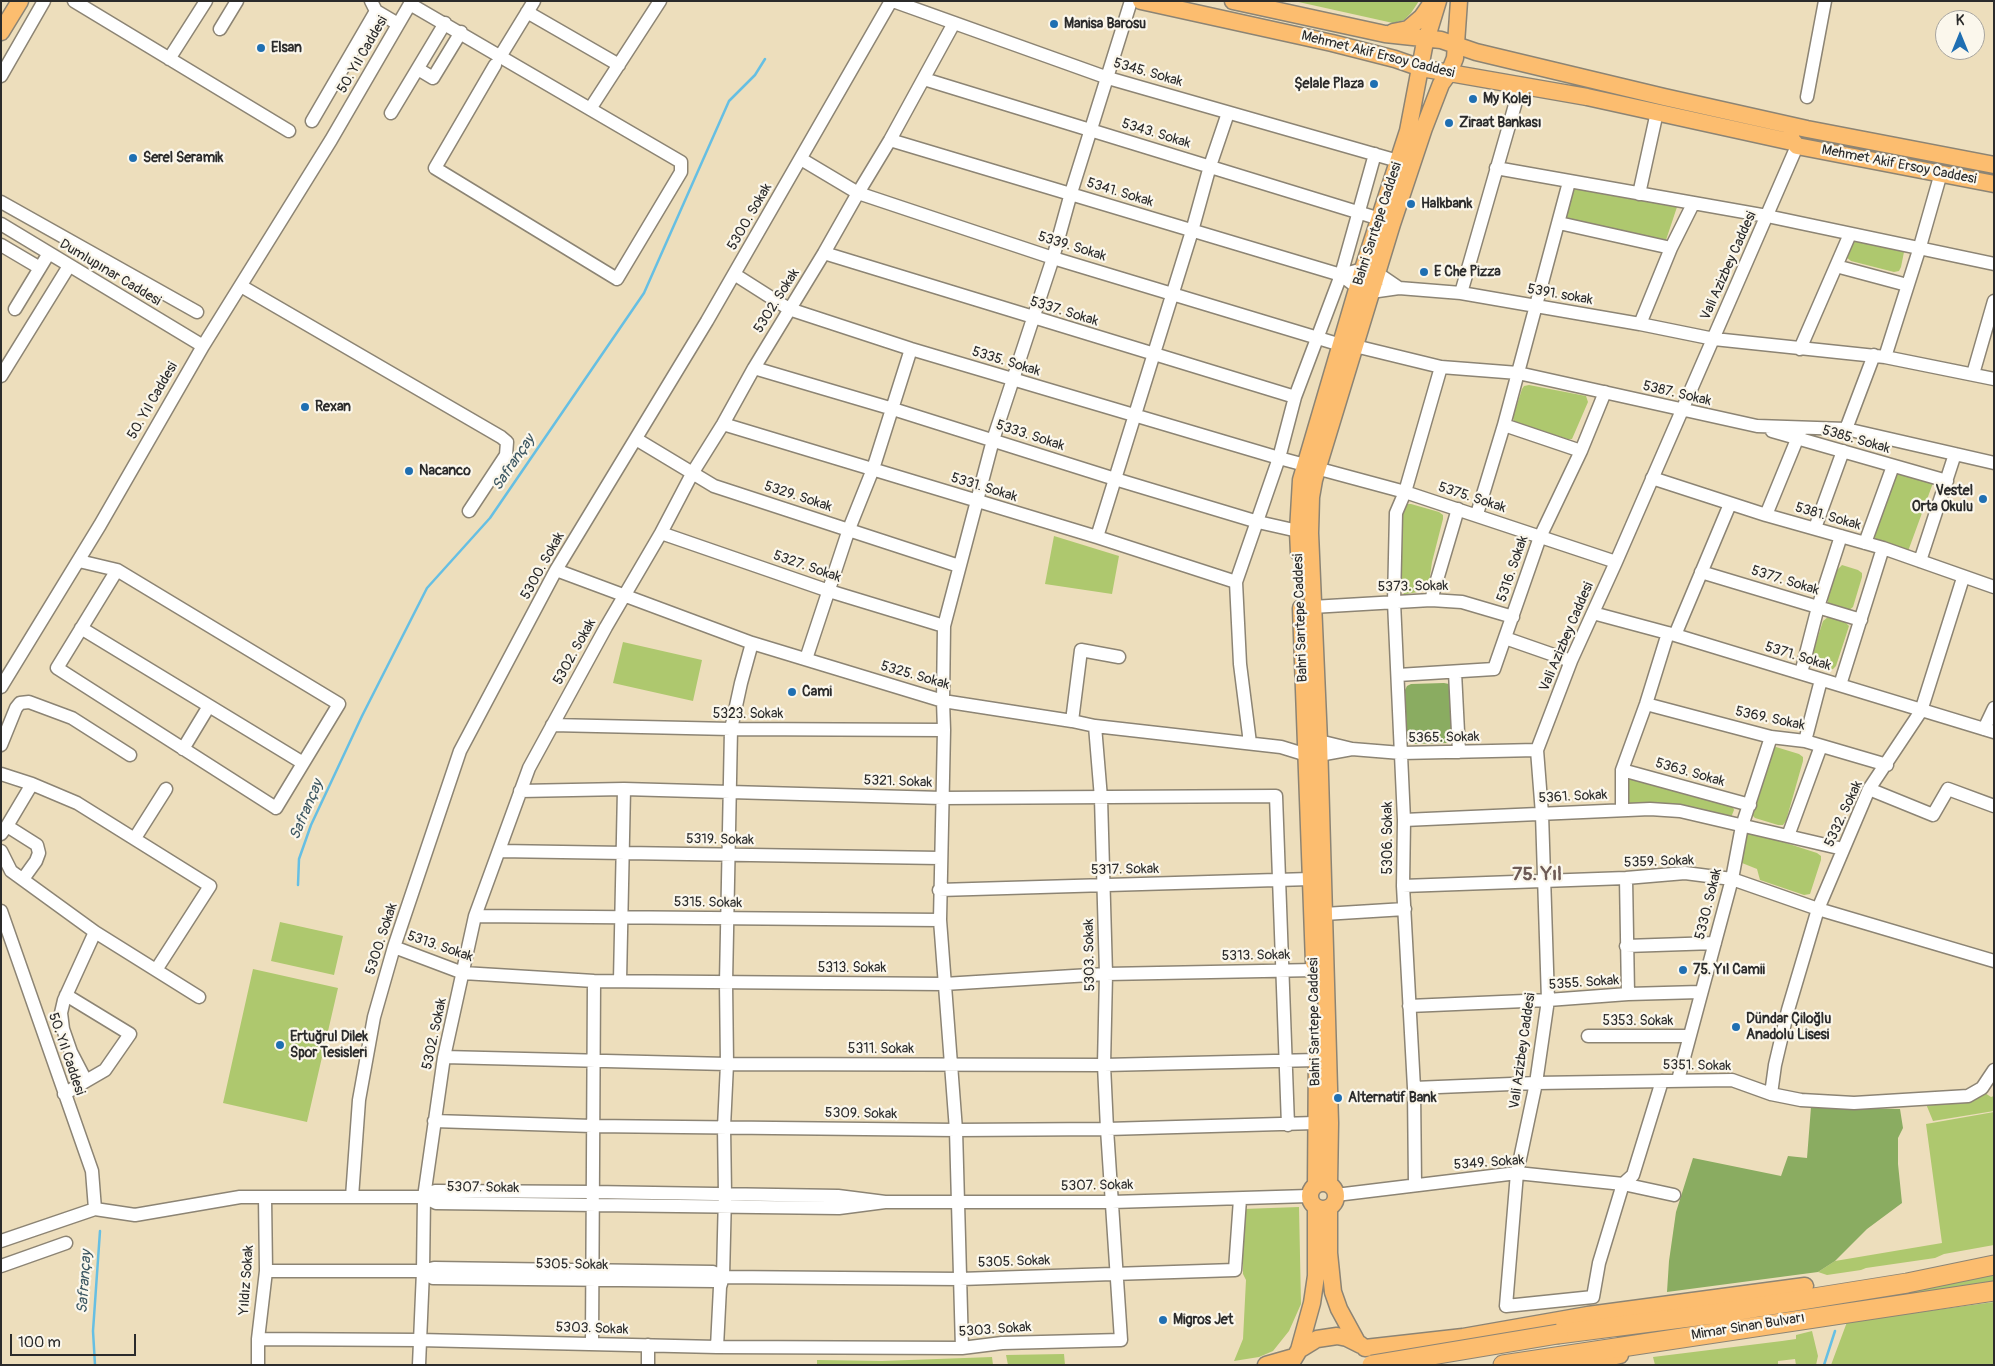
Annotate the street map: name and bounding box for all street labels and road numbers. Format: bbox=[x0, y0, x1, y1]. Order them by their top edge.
street label: 50. Yıl Caddesi bbox=[334, 13, 392, 97]
street label: Mehmet Akif Ersoy Caddesi bbox=[1300, 28, 1456, 82]
street label: 5345. Sokak bbox=[1112, 55, 1184, 91]
street label: 5343. Sokak bbox=[1119, 116, 1193, 152]
street label: Mehmet Akif Ersoy Caddesi bbox=[1820, 142, 1978, 188]
street label: Bahri Sarıtepe Caddesi bbox=[1350, 160, 1406, 288]
street label: 5341. Sokak bbox=[1085, 175, 1155, 211]
street label: 5300. Sokak bbox=[724, 181, 776, 253]
street label: Vali Azizbey Caddesi bbox=[1697, 209, 1761, 323]
street label: 5339. Sokak bbox=[1036, 229, 1108, 265]
street label: Dumlupınar Caddesi bbox=[56, 236, 164, 310]
street label: 5302. Sokak bbox=[751, 266, 803, 336]
street label: 5391. sokak bbox=[1526, 281, 1594, 309]
street label: 5337. Sokak bbox=[1028, 294, 1100, 330]
street label: 5335. Sokak bbox=[970, 344, 1042, 380]
street label: 50. Yıl Caddesi bbox=[124, 359, 182, 443]
street label: 5387. Sokak bbox=[1641, 378, 1713, 410]
street label: 5333. Sokak bbox=[994, 417, 1066, 455]
street label: 5385. Sokak bbox=[1820, 422, 1892, 458]
street label: 5331. Sokak bbox=[949, 470, 1019, 506]
street label: 5329. Sokak bbox=[762, 478, 834, 516]
street label: 5375. Sokak bbox=[1436, 479, 1508, 517]
street label: 5381. Sokak bbox=[1793, 500, 1863, 534]
street label: 5300. Sokak bbox=[518, 529, 568, 603]
street label: 5316. Sokak bbox=[1494, 534, 1532, 604]
street label: 5327. Sokak bbox=[771, 548, 843, 586]
street label: Bahri Sarıtepe Caddesi bbox=[1290, 553, 1312, 683]
street label: 5377. Sokak bbox=[1749, 563, 1821, 599]
street label: 5373. Sokak bbox=[1378, 578, 1448, 596]
street label: Vali Azizbey Caddesi bbox=[1536, 580, 1598, 694]
street label: 5302. Sokak bbox=[550, 616, 600, 688]
street label: 5371. Sokak bbox=[1763, 639, 1833, 675]
street label: 5325. Sokak bbox=[879, 658, 951, 694]
street label: 5369. Sokak bbox=[1734, 703, 1806, 735]
street label: 5323. Sokak bbox=[713, 706, 783, 722]
street label: 5365. Sokak bbox=[1408, 729, 1480, 747]
street label: 5363. Sokak bbox=[1653, 755, 1727, 791]
street label: 5321. Sokak bbox=[863, 772, 933, 792]
street label: 5332. Sokak bbox=[1821, 778, 1867, 850]
street label: 5361. Sokak bbox=[1538, 787, 1608, 807]
street label: 5306. Sokak bbox=[1380, 801, 1396, 875]
street label: 5319. Sokak bbox=[686, 831, 754, 849]
street label: 5359. Sokak bbox=[1624, 852, 1694, 872]
street label: 5317. Sokak bbox=[1091, 861, 1159, 879]
street label: 5330. Sokak bbox=[1692, 867, 1726, 941]
street label: 5315. Sokak bbox=[674, 894, 742, 912]
street label: 5300. Sokak bbox=[363, 901, 401, 977]
street label: 5303. Sokak bbox=[1081, 918, 1099, 992]
street label: 5313. Sokak bbox=[405, 928, 475, 966]
street label: 5313. Sokak bbox=[1222, 947, 1290, 965]
street label: Bahri Sarıtepe Caddesi bbox=[1305, 958, 1325, 1086]
street label: 5313. Sokak bbox=[818, 960, 886, 976]
street label: 5355. Sokak bbox=[1548, 972, 1620, 994]
street label: Vali Azizbey Caddesi bbox=[1507, 992, 1539, 1110]
street label: 5302. Sokak bbox=[419, 997, 451, 1071]
street label: 50. Yıl Caddesi bbox=[44, 1011, 88, 1097]
street label: 5353. Sokak bbox=[1603, 1013, 1673, 1029]
street label: 5311. Sokak bbox=[848, 1041, 914, 1057]
street label: 5351. Sokak bbox=[1663, 1057, 1731, 1075]
street label: 5309. Sokak bbox=[825, 1105, 897, 1123]
street label: 5349. Sokak bbox=[1453, 1152, 1525, 1174]
street label: 5307. Sokak bbox=[1061, 1177, 1133, 1195]
street label: 5307. Sokak bbox=[447, 1179, 519, 1197]
street label: Yıldız Sokak bbox=[236, 1244, 258, 1316]
street label: 5305. Sokak bbox=[977, 1252, 1051, 1272]
street label: 5305. Sokak bbox=[536, 1256, 608, 1274]
street label: Mimar Sinan Bulvarı bbox=[1690, 1310, 1806, 1344]
street label: 5303. Sokak bbox=[555, 1319, 629, 1339]
street label: 5303. Sokak bbox=[958, 1319, 1032, 1341]

